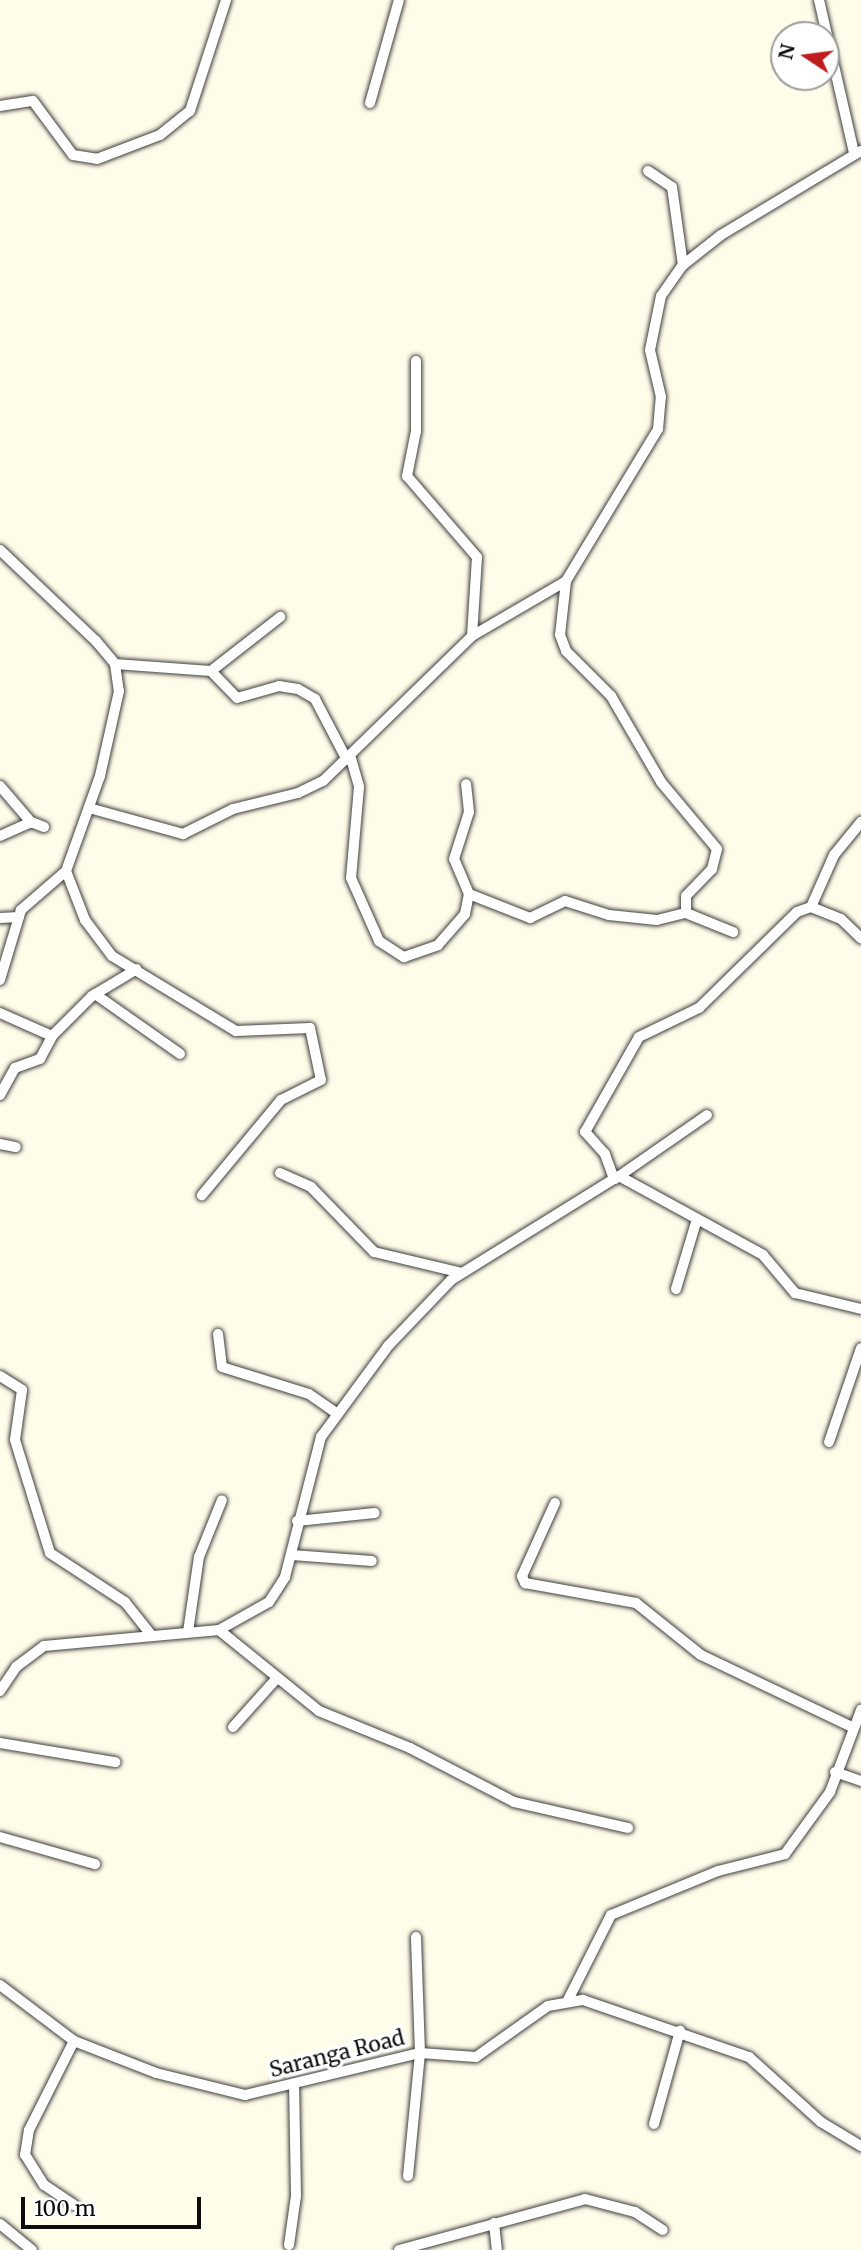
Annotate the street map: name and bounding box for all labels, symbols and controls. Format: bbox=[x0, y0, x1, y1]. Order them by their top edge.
north arrow bbox=[770, 21, 840, 91]
text: N bbox=[773, 42, 800, 62]
street label: Saranga Road bbox=[267, 2025, 407, 2083]
scale bar bbox=[24, 2184, 205, 2228]
text: 100 m bbox=[34, 2195, 96, 2222]

